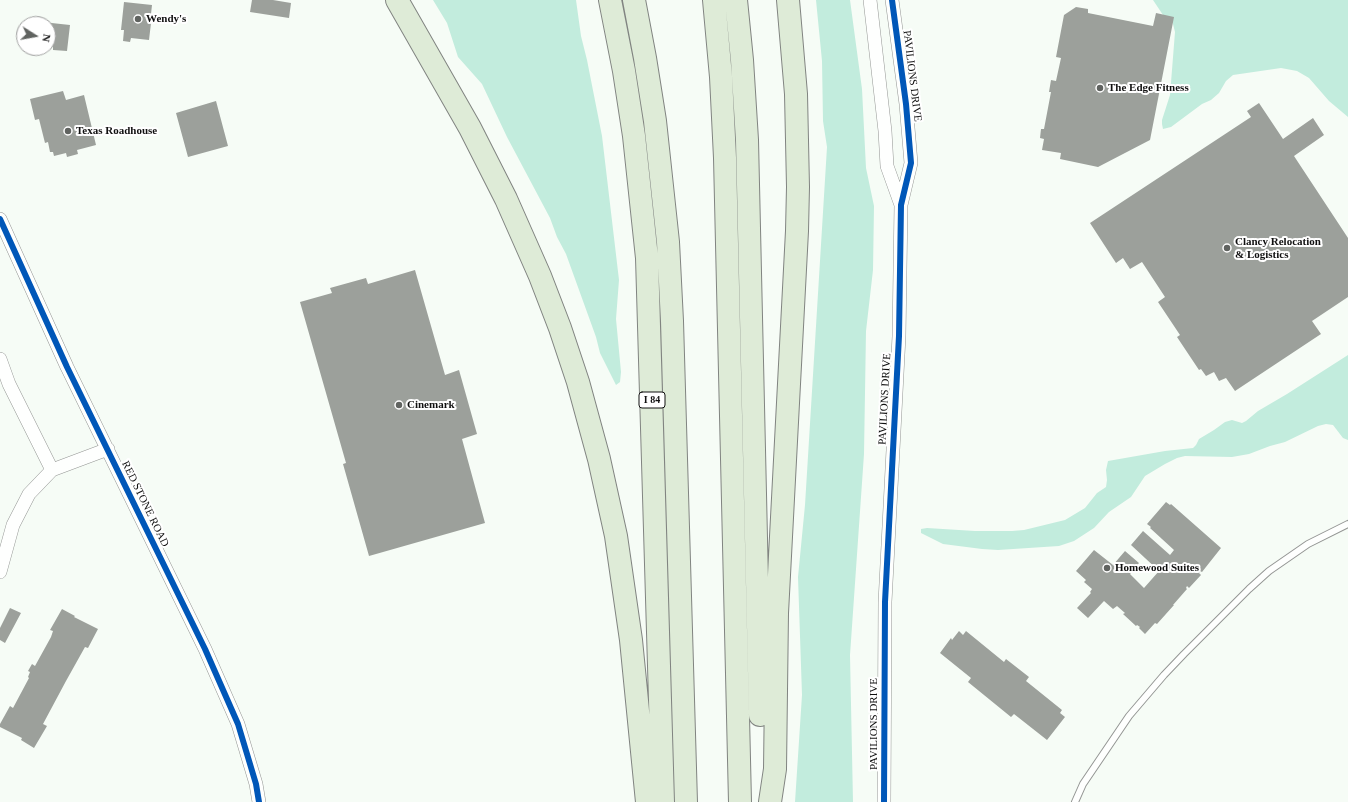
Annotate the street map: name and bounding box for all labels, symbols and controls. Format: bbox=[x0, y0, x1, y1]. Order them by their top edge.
place label: Wendy's bbox=[146, 12, 186, 26]
marker: Wendy's bbox=[133, 14, 143, 24]
north arrow bbox=[16, 16, 56, 56]
street label: PAVILIONS DRIVE bbox=[900, 30, 924, 122]
text: N bbox=[40, 33, 53, 43]
place label: The Edge Fitness bbox=[1108, 81, 1189, 95]
marker: The Edge Fitness bbox=[1095, 83, 1105, 93]
place label: Texas Roadhouse bbox=[76, 124, 157, 138]
marker: Texas Roadhouse bbox=[63, 126, 73, 136]
place label: Clancy Relocation & Logistics bbox=[1235, 235, 1321, 261]
marker: Clancy Relocation & Logistics bbox=[1222, 243, 1232, 253]
street label: PAVILIONS DRIVE bbox=[876, 353, 894, 445]
road number: I 84 bbox=[639, 392, 665, 408]
place label: Cinemark bbox=[407, 398, 455, 412]
marker: Cinemark bbox=[394, 400, 404, 410]
street label: RED STONE ROAD bbox=[118, 459, 172, 549]
place label: Homewood Suites bbox=[1115, 561, 1199, 575]
marker: Homewood Suites bbox=[1102, 563, 1112, 573]
street label: PAVILIONS DRIVE bbox=[867, 678, 881, 770]

